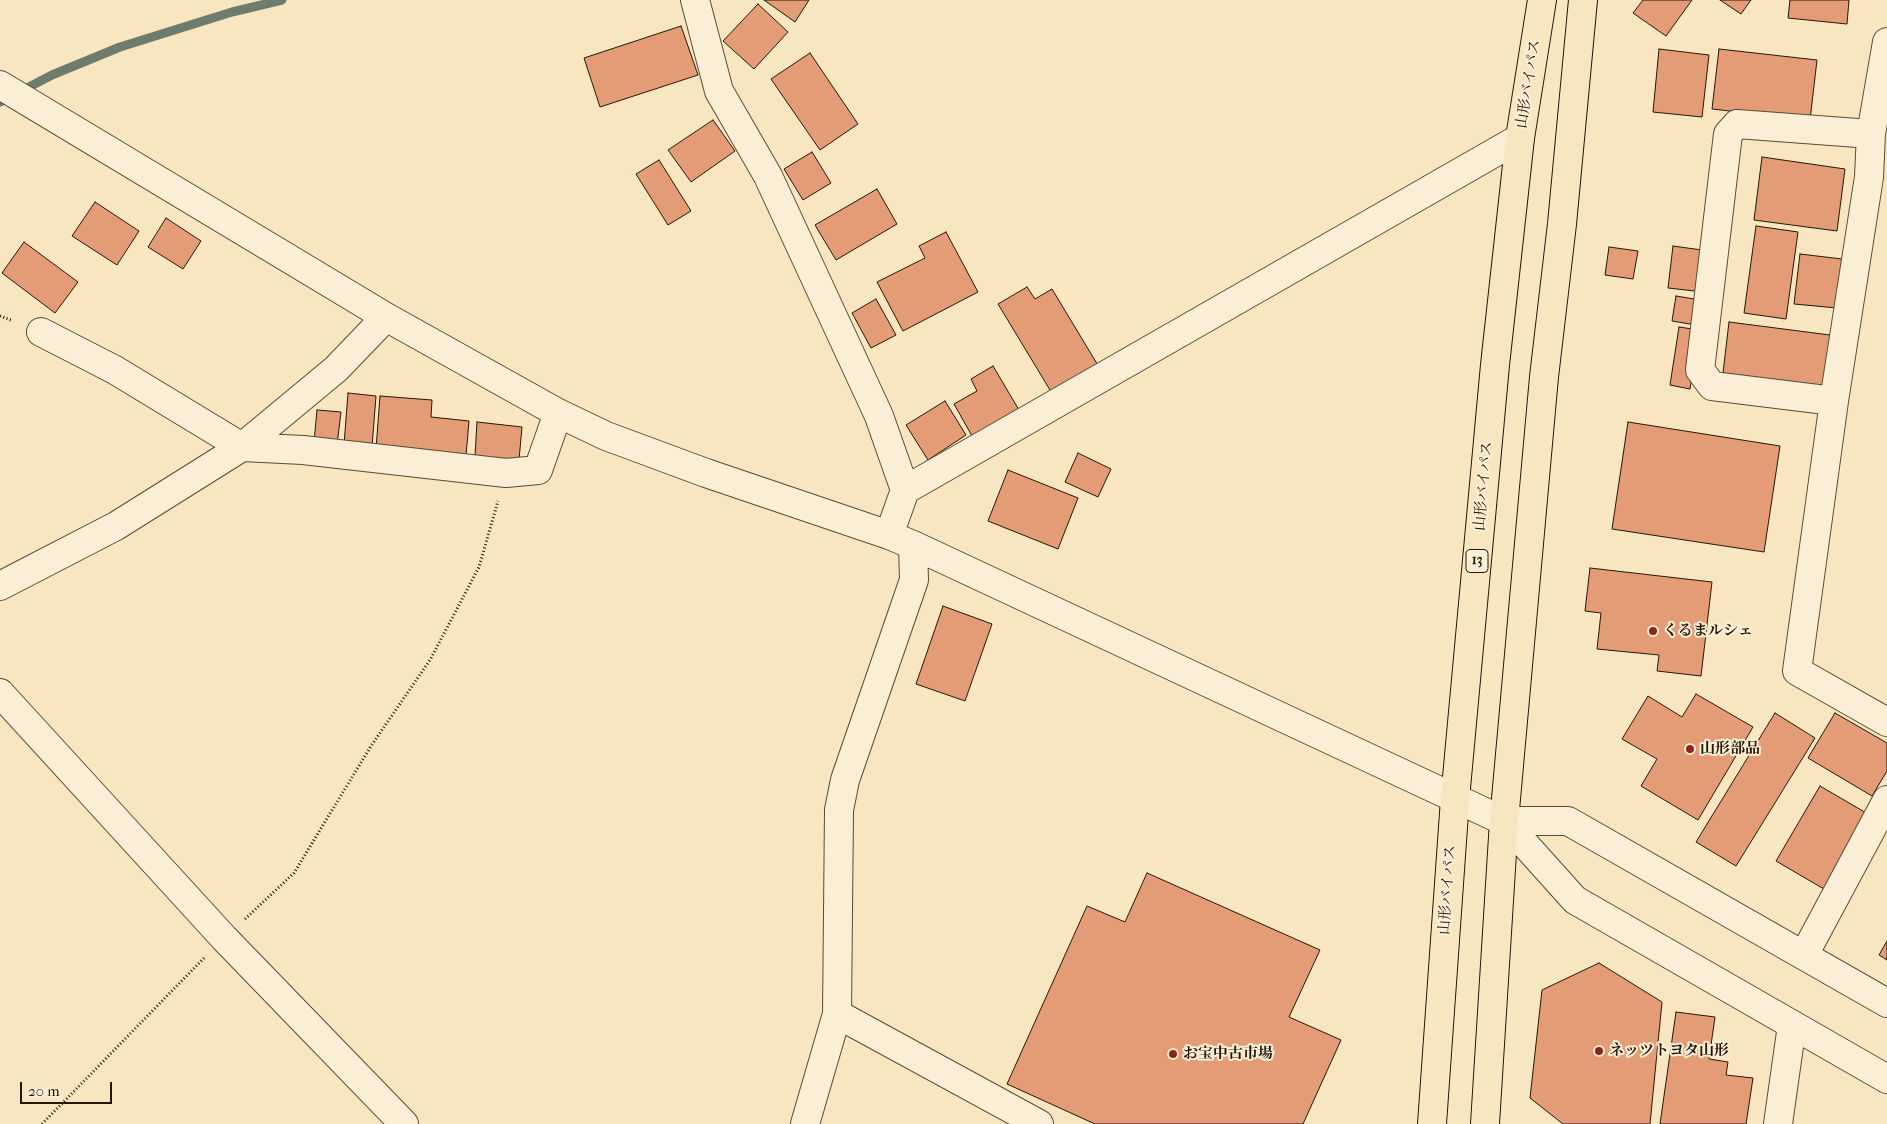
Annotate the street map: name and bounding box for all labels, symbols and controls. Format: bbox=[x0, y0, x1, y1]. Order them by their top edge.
street label: 山形バイパス bbox=[1513, 38, 1545, 130]
street label: 山形バイパス bbox=[1471, 440, 1497, 532]
road number: 13 bbox=[1466, 550, 1488, 572]
place label: くるまルシェ bbox=[1663, 622, 1753, 640]
marker: くるまルシェ bbox=[1647, 625, 1659, 637]
place label: 山形部品 bbox=[1700, 740, 1760, 758]
marker: 山形部品 bbox=[1684, 743, 1696, 755]
street label: 山形バイパス bbox=[1436, 844, 1460, 936]
place label: ネッツトヨタ山形 bbox=[1609, 1042, 1729, 1060]
place label: お宝中古市場 bbox=[1183, 1045, 1273, 1063]
marker: ネッツトヨタ山形 bbox=[1593, 1045, 1605, 1057]
marker: お宝中古市場 bbox=[1167, 1048, 1179, 1060]
scale bar bbox=[22, 1072, 115, 1104]
text: 20 m bbox=[28, 1082, 60, 1100]

